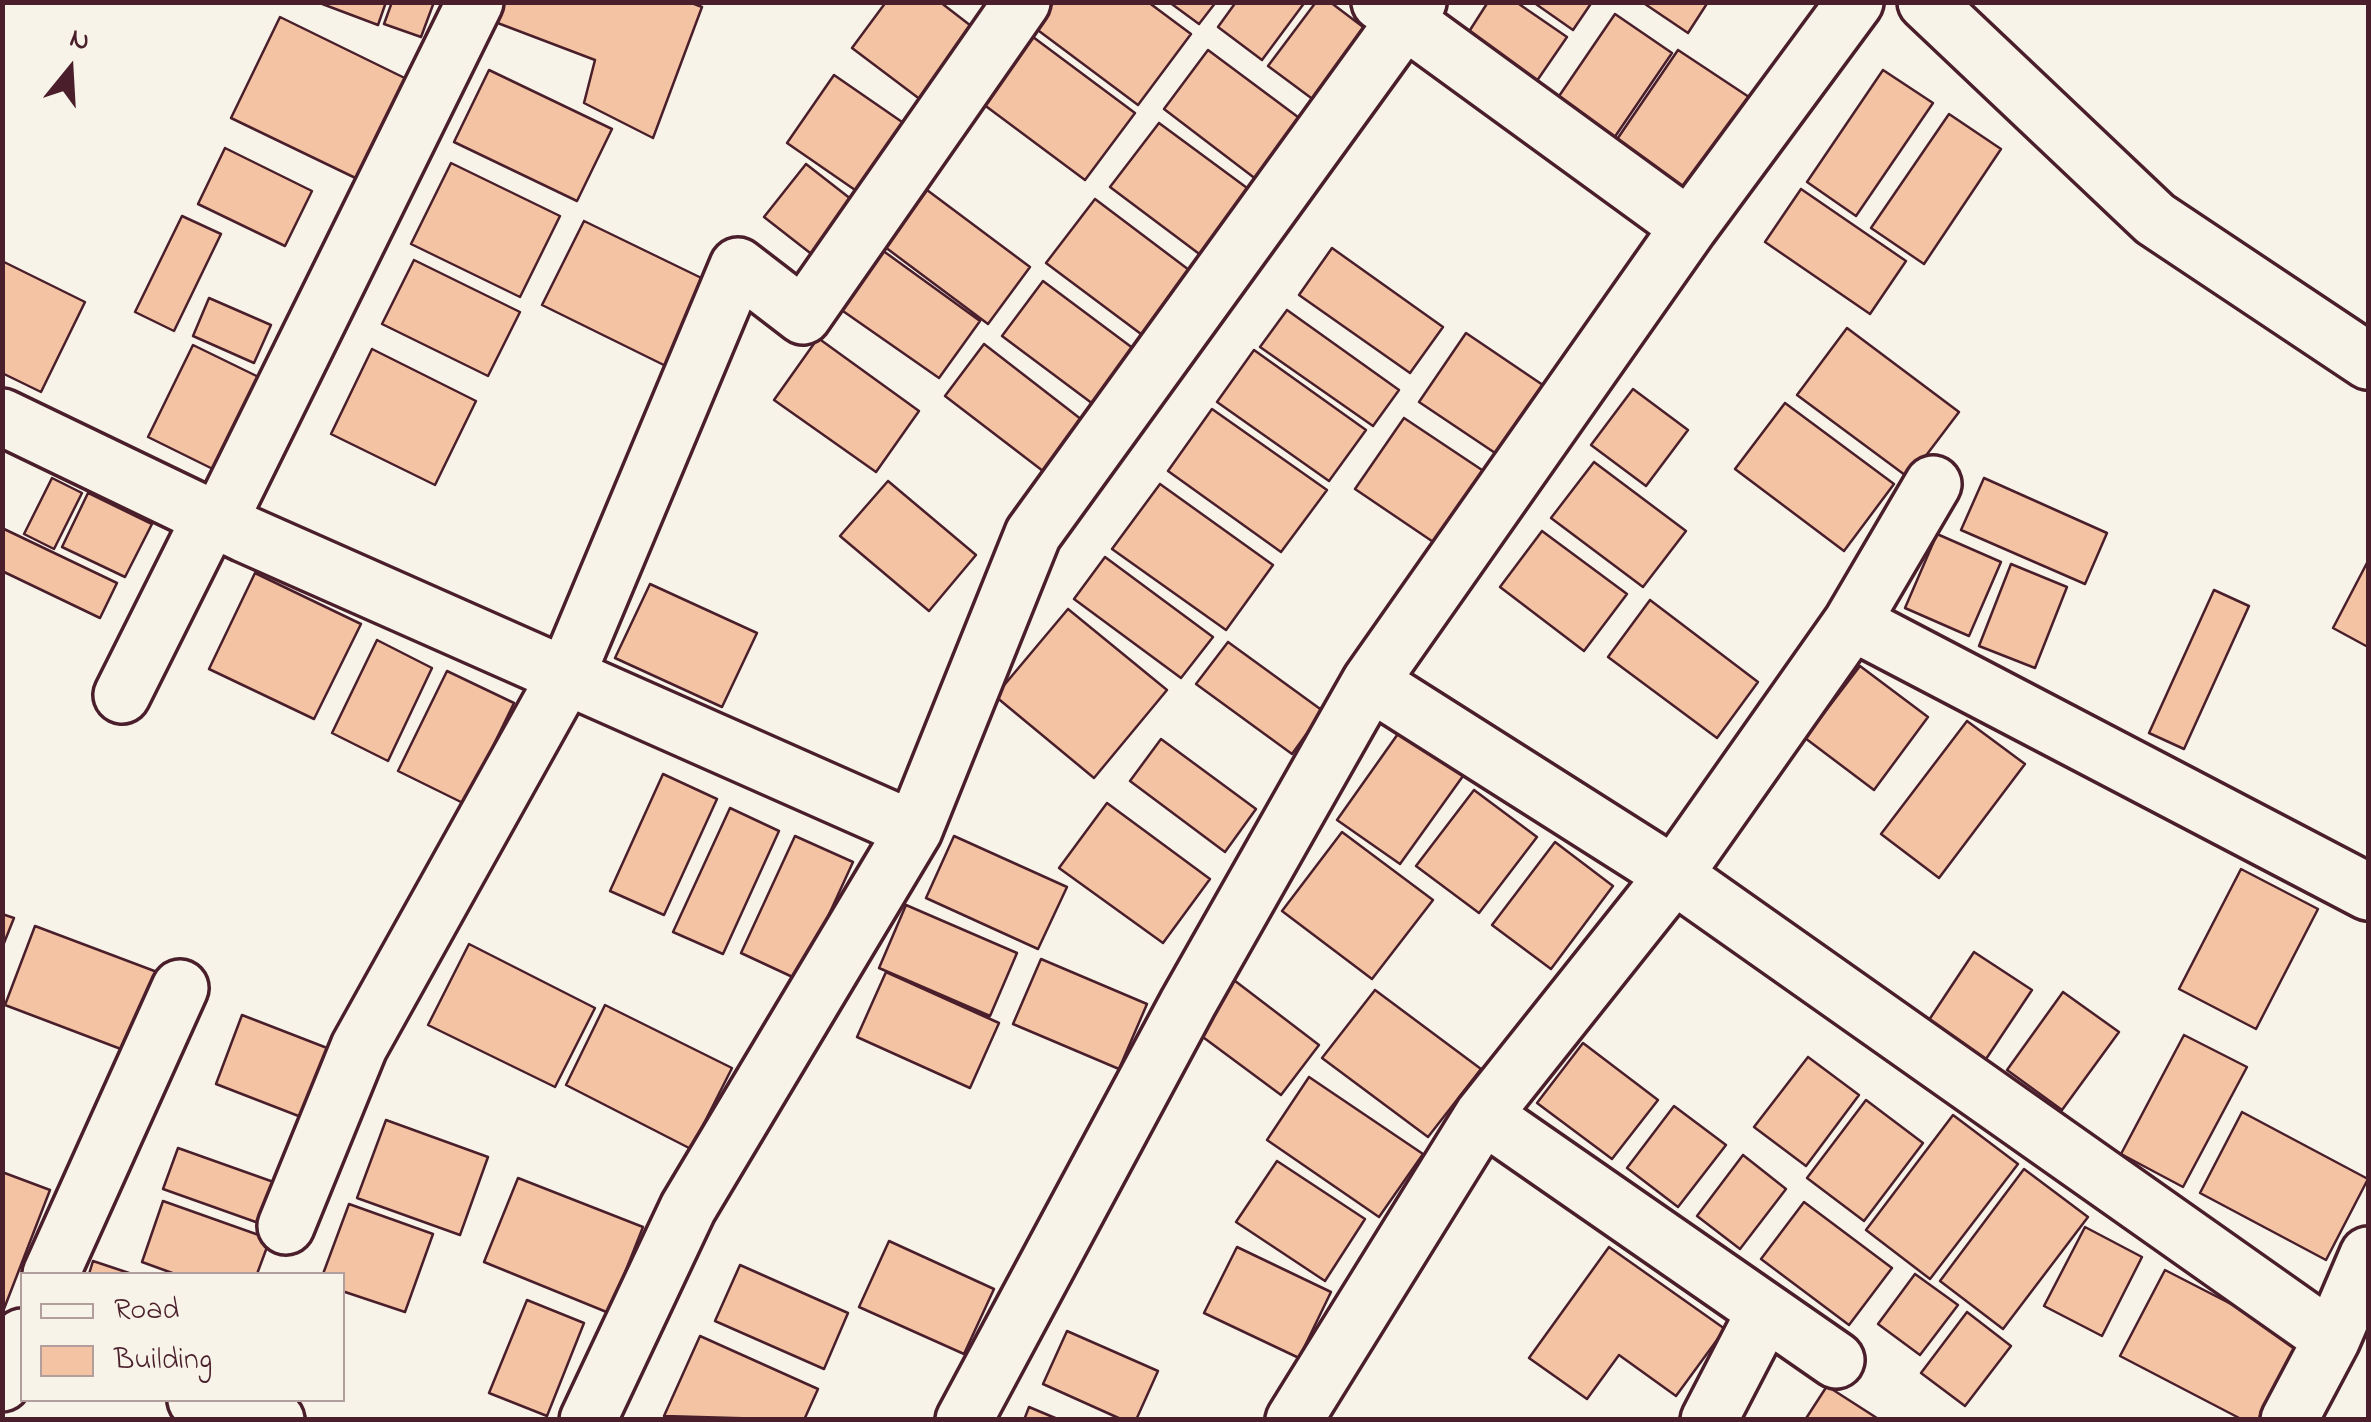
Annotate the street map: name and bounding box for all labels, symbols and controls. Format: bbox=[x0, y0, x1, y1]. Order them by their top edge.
text: N bbox=[64, 19, 95, 63]
north arrow bbox=[20, 20, 120, 120]
legend bbox=[20, 1272, 345, 1402]
text: Road bbox=[114, 1289, 179, 1333]
text: Building bbox=[114, 1339, 212, 1383]

